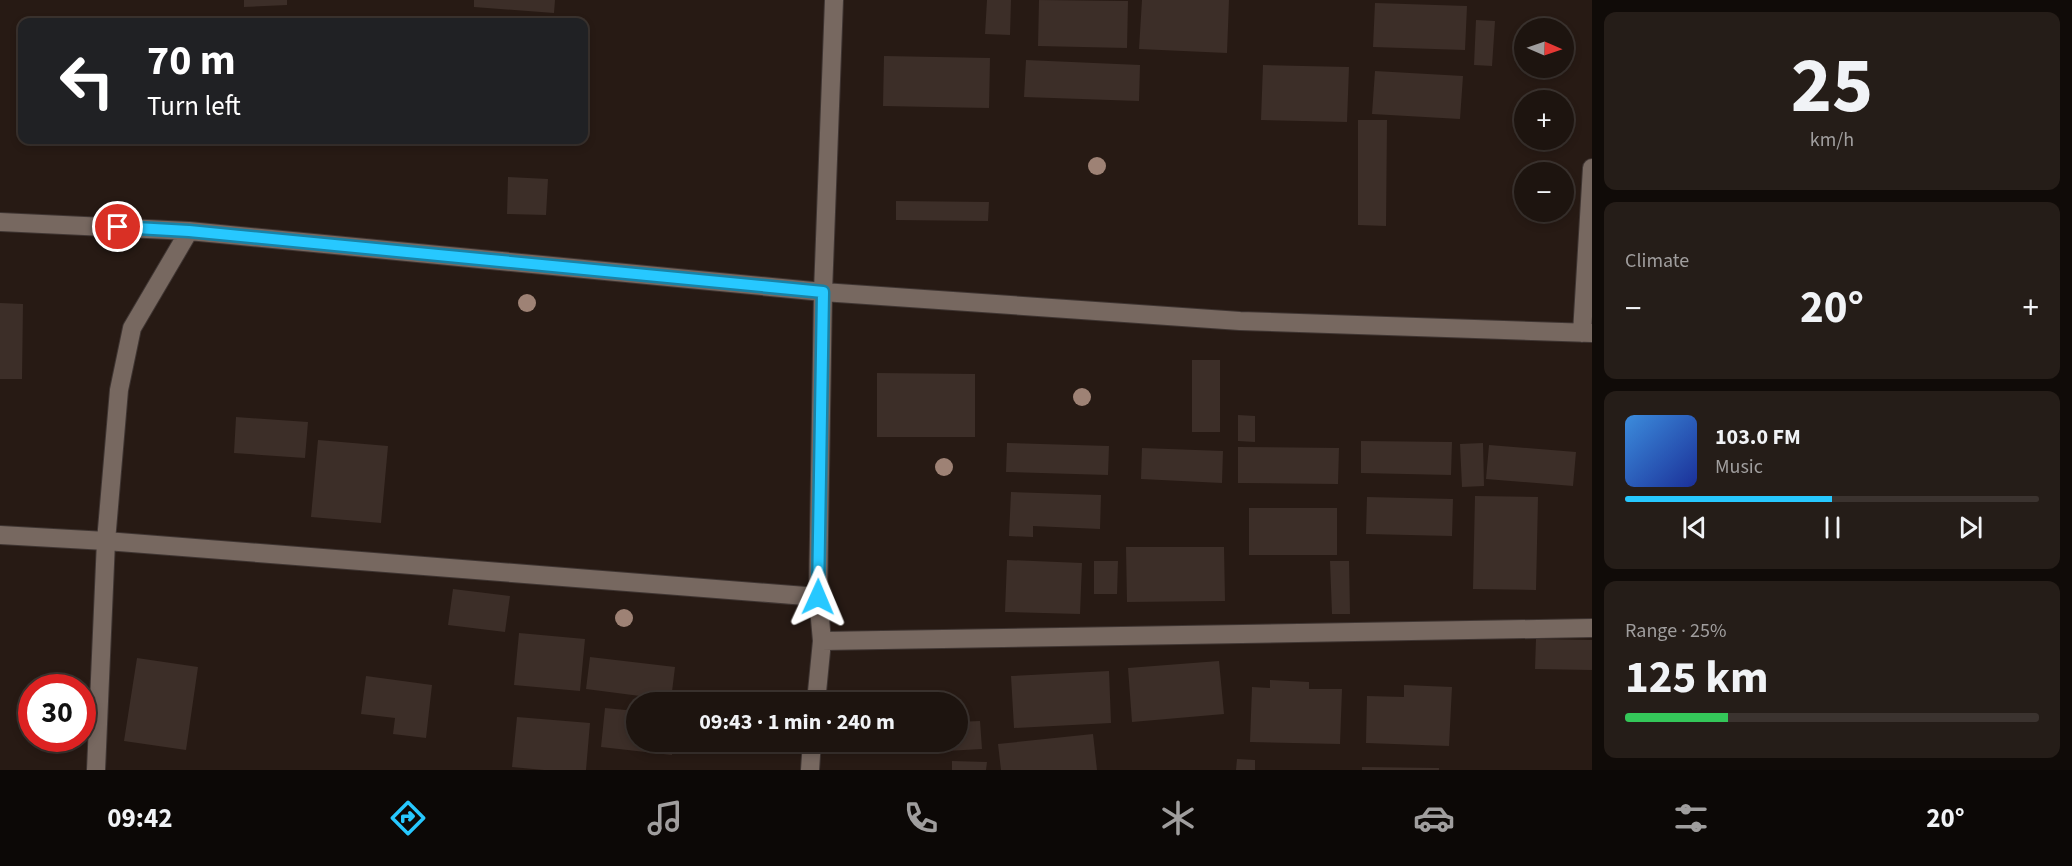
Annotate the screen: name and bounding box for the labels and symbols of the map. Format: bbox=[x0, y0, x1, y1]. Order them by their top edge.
north arrow bbox=[1514, 18, 1574, 78]
pin bbox=[92, 201, 143, 252]
position arrow bbox=[786, 565, 850, 629]
speed limit sign: 30 bbox=[18, 674, 96, 752]

